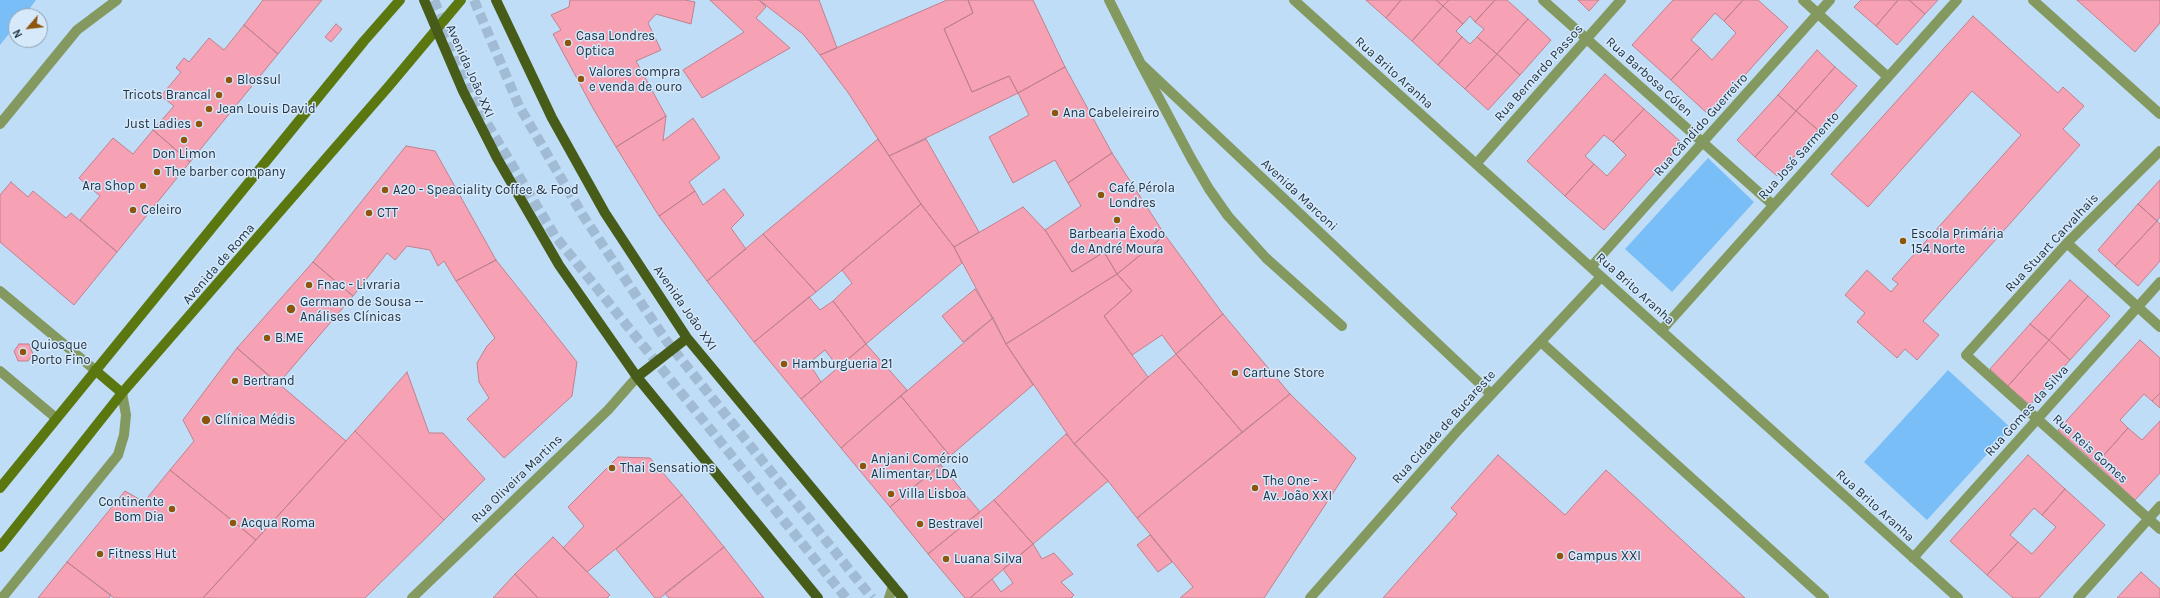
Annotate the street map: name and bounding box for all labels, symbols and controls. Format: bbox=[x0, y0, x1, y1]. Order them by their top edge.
north arrow bbox=[8, 8, 48, 48]
street label: Rua Bernardo Passos bbox=[1491, 21, 1587, 125]
street label: Avenida João XXI bbox=[443, 22, 497, 120]
text: N bbox=[10, 27, 25, 40]
place label: Casa Londres Optica bbox=[576, 28, 655, 59]
street label: Rua Brito Aranha bbox=[1352, 34, 1436, 112]
street label: Rua Barbosa Cólen bbox=[1602, 34, 1696, 120]
marker: Casa Londres Optica bbox=[563, 38, 573, 48]
place label: Valores compra e venda de ouro bbox=[589, 64, 682, 95]
street label: Rua Cândido Guerreiro bbox=[1651, 70, 1751, 180]
place label: Blossul bbox=[237, 72, 281, 88]
marker: Valores compra e venda de ouro bbox=[576, 74, 586, 84]
marker: Blossul bbox=[224, 75, 234, 85]
place label: Tricots Brancal bbox=[123, 87, 211, 103]
marker: Tricots Brancal bbox=[214, 90, 224, 100]
place label: Jean Louis David bbox=[217, 101, 316, 117]
marker: Jean Louis David bbox=[204, 104, 214, 114]
place label: Ana Cabeleireiro bbox=[1063, 105, 1159, 121]
marker: Ana Cabeleireiro bbox=[1050, 108, 1060, 118]
street label: Rua José Sarmento bbox=[1755, 109, 1843, 203]
place label: Just Ladies bbox=[125, 116, 191, 132]
marker: Just Ladies bbox=[194, 119, 204, 129]
marker: Don Limon bbox=[179, 135, 189, 145]
place label: Don Limon bbox=[152, 146, 216, 162]
street label: Avenida Marconi bbox=[1258, 156, 1340, 234]
place label: The barber company bbox=[165, 164, 285, 180]
marker: The barber company bbox=[152, 167, 162, 177]
place label: Ara Shop bbox=[82, 178, 135, 194]
place label: Café Pérola Londres bbox=[1109, 180, 1175, 211]
marker: Ara Shop bbox=[138, 181, 148, 191]
place label: A20 - Speaciality Coffee & Food bbox=[393, 182, 579, 198]
marker: A20 - Speaciality Coffee & Food bbox=[380, 185, 390, 195]
marker: Café Pérola Londres bbox=[1096, 190, 1106, 200]
street label: Rua Stuart Carvalhais bbox=[2002, 190, 2102, 296]
place label: Celeiro bbox=[141, 202, 182, 218]
marker: Celeiro bbox=[128, 205, 138, 215]
place label: CTT bbox=[377, 205, 398, 221]
marker: CTT bbox=[364, 208, 374, 218]
marker: Barbearia Êxodo de André Moura bbox=[1112, 215, 1122, 225]
street label: Avenida de Roma bbox=[180, 220, 258, 308]
place label: Barbearia Êxodo de André Moura bbox=[1069, 226, 1165, 257]
place label: Escola Primária 154 Norte bbox=[1911, 226, 2004, 257]
marker: Escola Primária 154 Norte bbox=[1898, 236, 1908, 246]
street label: Rua Brito Aranha bbox=[1593, 250, 1677, 328]
street label: Avenida João XXI bbox=[650, 263, 720, 353]
place label: Fnac - Livraria bbox=[317, 277, 400, 293]
marker: Fnac - Livraria bbox=[304, 280, 314, 290]
place label: Germano de Sousa -- Análises Clínicas bbox=[300, 294, 424, 325]
marker: Germano de Sousa -- Análises Clínicas bbox=[285, 303, 297, 315]
place label: B.ME bbox=[275, 330, 304, 346]
marker: B.ME bbox=[262, 333, 272, 343]
place label: Quiosque Porto Fino bbox=[31, 337, 91, 368]
marker: Quiosque Porto Fino bbox=[18, 347, 28, 357]
place label: Hamburgueria 21 bbox=[792, 356, 893, 372]
marker: Hamburgueria 21 bbox=[779, 359, 789, 369]
street label: Rua Gomes da Silva bbox=[1982, 362, 2072, 460]
place label: Cartune Store bbox=[1243, 365, 1324, 381]
street label: Rua Cidade de Bucareste bbox=[1389, 367, 1499, 487]
marker: Cartune Store bbox=[1230, 368, 1240, 378]
place label: Bertrand bbox=[243, 373, 295, 389]
marker: Bertrand bbox=[230, 376, 240, 386]
street label: Rua Reis Gomes bbox=[2049, 411, 2131, 487]
place label: Clínica Médis bbox=[215, 412, 295, 428]
marker: Clínica Médis bbox=[200, 414, 212, 426]
street label: Rua Oliveira Martins bbox=[468, 432, 566, 526]
place label: Anjani Comércio Alimentar, LDA bbox=[871, 451, 969, 482]
place label: Thai Sensations bbox=[620, 460, 715, 476]
marker: Anjani Comércio Alimentar, LDA bbox=[858, 461, 868, 471]
marker: Thai Sensations bbox=[607, 463, 617, 473]
street label: Rua Brito Aranha bbox=[1833, 467, 1917, 545]
place label: The One - Av. João XXI bbox=[1263, 473, 1332, 504]
marker: The One - Av. João XXI bbox=[1250, 483, 1260, 493]
place label: Villa Lisboa bbox=[899, 486, 966, 502]
marker: Villa Lisboa bbox=[886, 489, 896, 499]
place label: Continente Bom Dia bbox=[98, 494, 164, 525]
marker: Continente Bom Dia bbox=[167, 504, 177, 514]
place label: Acqua Roma bbox=[241, 515, 315, 531]
place label: Bestravel bbox=[928, 516, 983, 532]
marker: Acqua Roma bbox=[228, 518, 238, 528]
marker: Bestravel bbox=[915, 519, 925, 529]
place label: Fitness Hut bbox=[108, 546, 176, 562]
place label: Campus XXI bbox=[1568, 548, 1641, 564]
marker: Fitness Hut bbox=[95, 549, 105, 559]
place label: Luana Silva bbox=[954, 551, 1022, 567]
marker: Campus XXI bbox=[1555, 551, 1565, 561]
marker: Luana Silva bbox=[941, 554, 951, 564]

